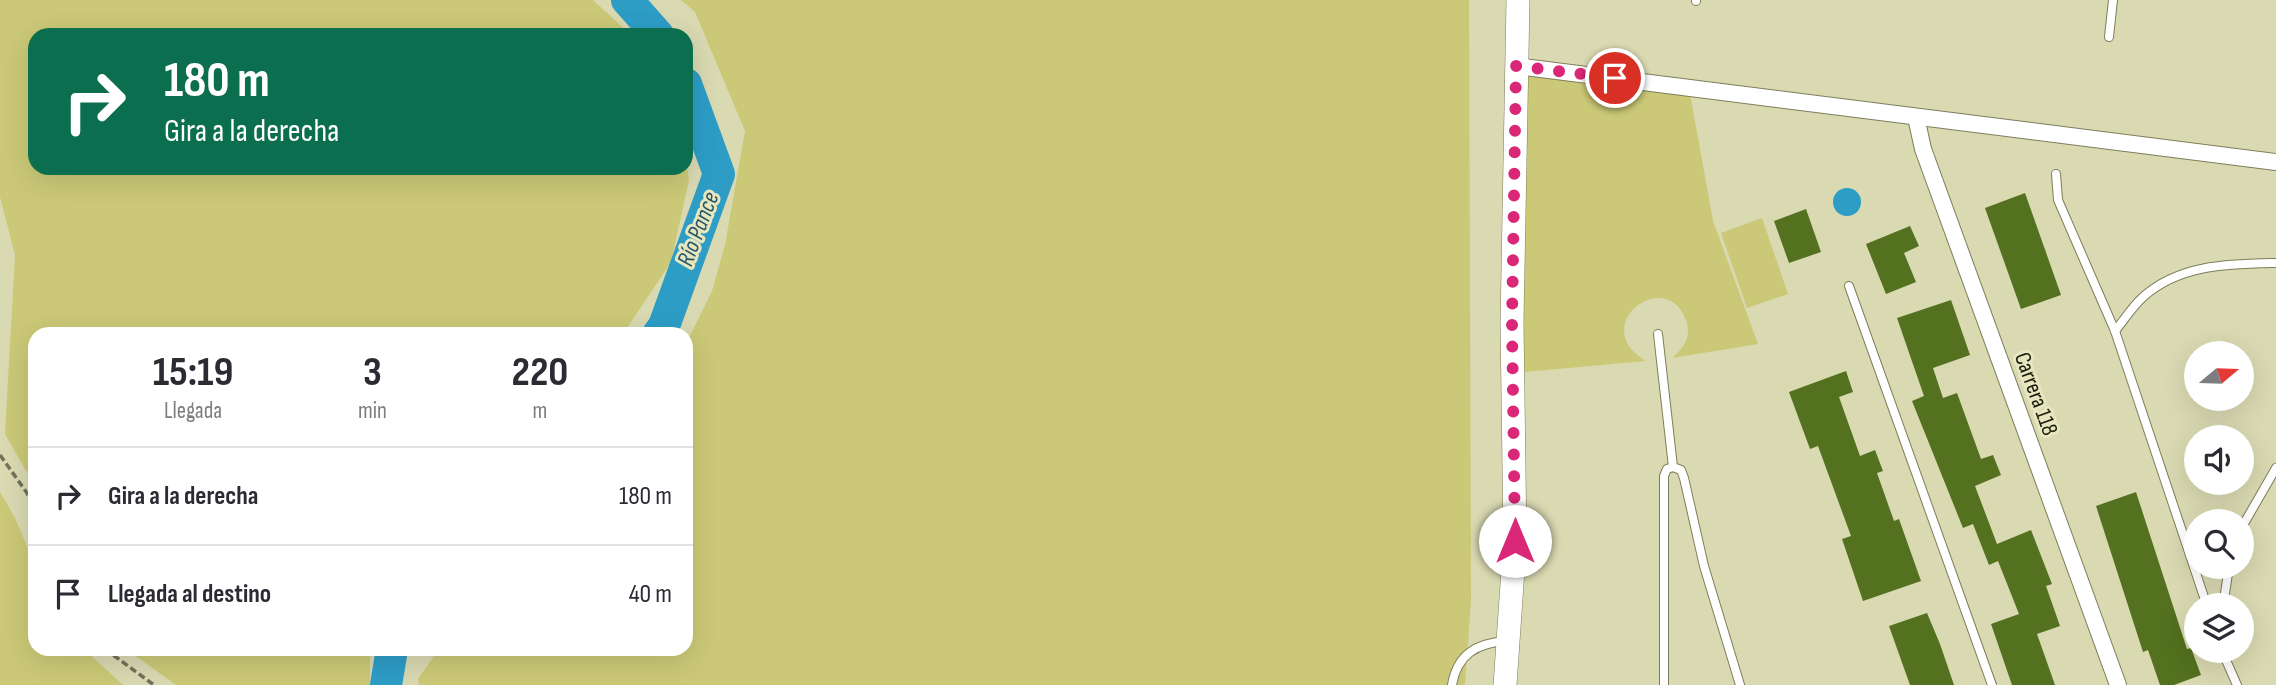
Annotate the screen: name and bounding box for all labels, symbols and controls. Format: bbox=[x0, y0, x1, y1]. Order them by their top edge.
pin bbox=[1585, 48, 1645, 108]
text: 180 m bbox=[164, 52, 270, 111]
icon: right bbox=[49, 56, 140, 147]
icon: arrive bbox=[1596, 59, 1634, 97]
text: Gira a la derecha bbox=[164, 112, 339, 151]
water label: Río Pance bbox=[671, 188, 725, 270]
north arrow bbox=[2184, 341, 2254, 411]
map controls bbox=[2184, 341, 2254, 663]
text: 15:19 bbox=[153, 347, 233, 398]
text: 3 bbox=[363, 347, 382, 398]
text: 220 bbox=[512, 347, 568, 398]
street label: Carrera 118 bbox=[2008, 349, 2064, 439]
text: Llegada bbox=[164, 397, 222, 425]
text: min bbox=[358, 397, 387, 425]
text: m bbox=[533, 397, 547, 425]
button: sound bbox=[2184, 425, 2254, 495]
icon: right bbox=[49, 477, 87, 515]
text: Gira a la derecha bbox=[108, 481, 258, 512]
text: 180 m bbox=[619, 481, 672, 512]
position arrow bbox=[1478, 504, 1552, 578]
button: search bbox=[2184, 509, 2254, 579]
icon: arrive bbox=[49, 575, 87, 613]
text: Llegada al destino bbox=[108, 579, 271, 610]
text: 40 m bbox=[629, 579, 672, 610]
button: layers bbox=[2184, 593, 2254, 663]

